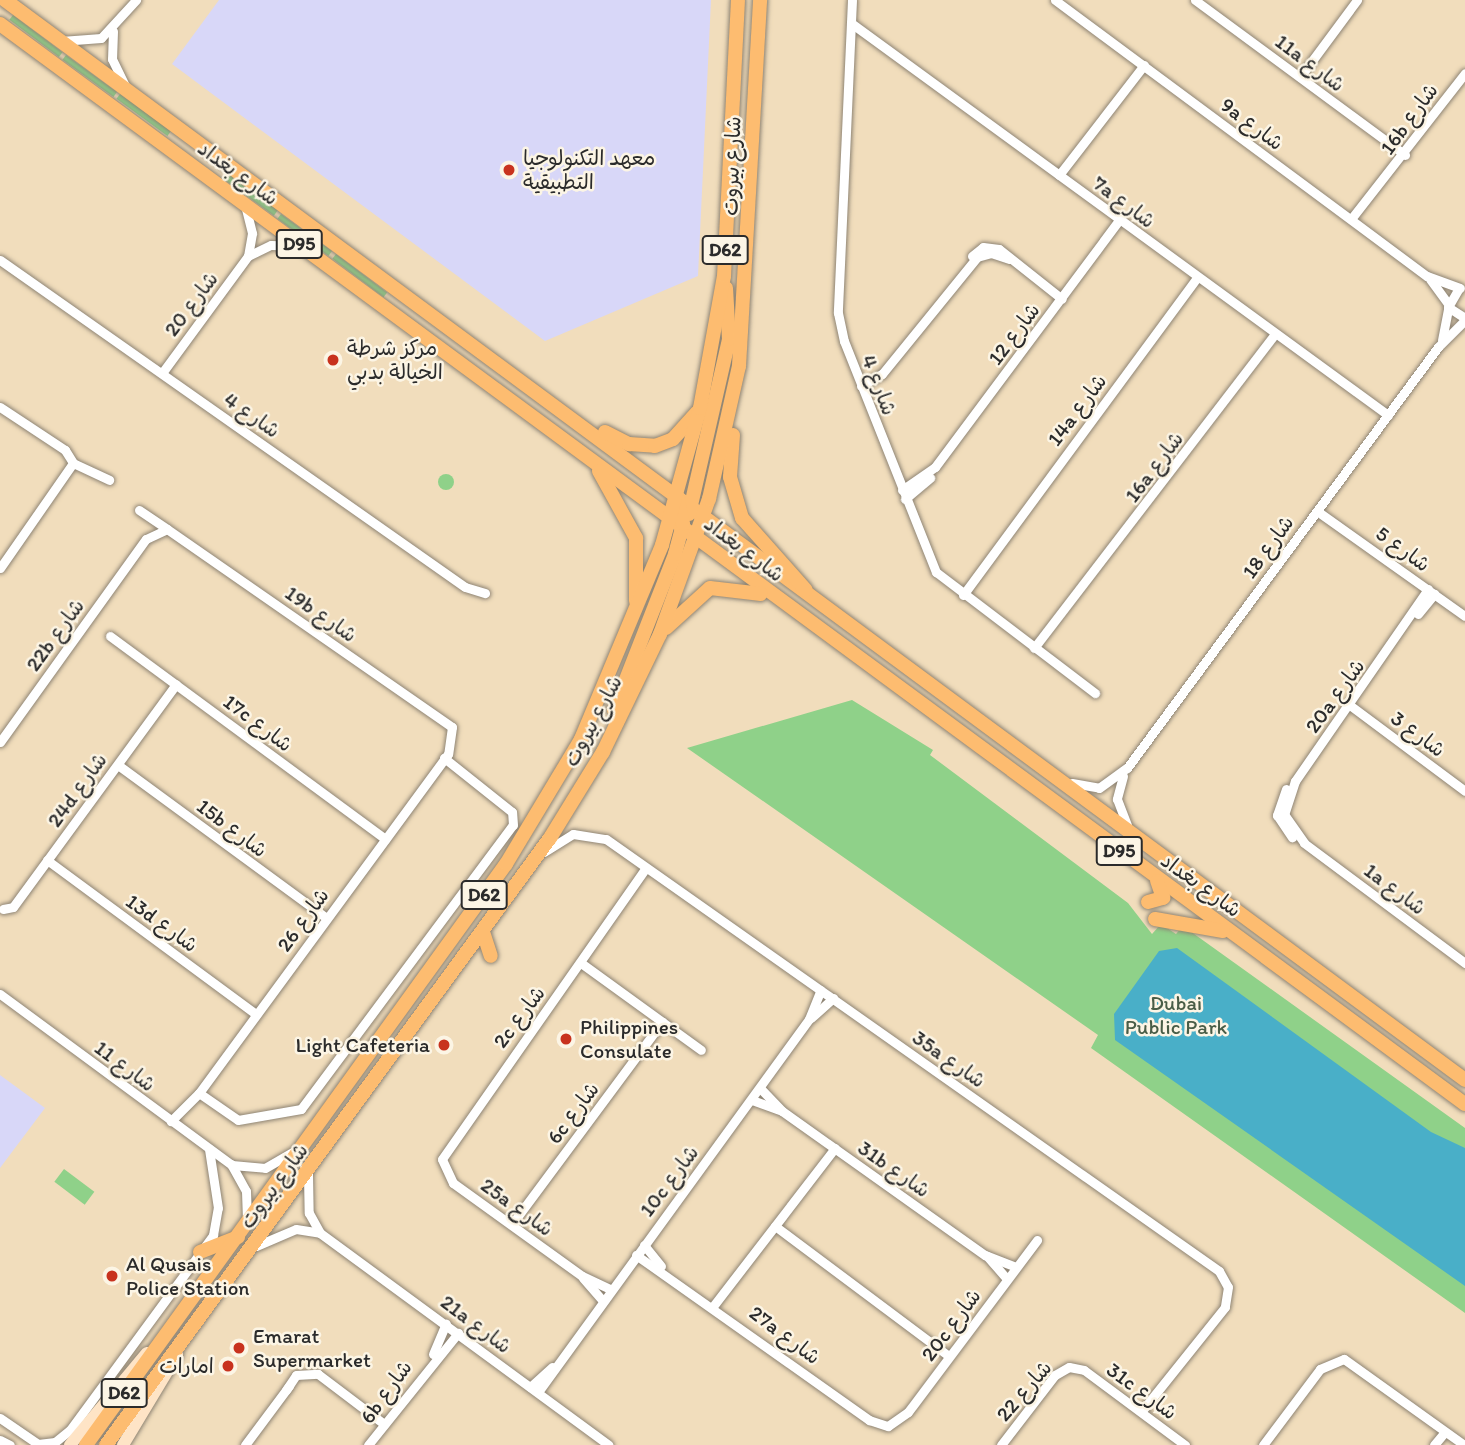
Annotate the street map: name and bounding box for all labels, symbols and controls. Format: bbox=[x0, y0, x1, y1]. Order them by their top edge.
street label: 11a شارع bbox=[1270, 29, 1350, 97]
street label: 16b شارع bbox=[1375, 78, 1443, 160]
street label: 9a شارع bbox=[1216, 92, 1288, 156]
street label: شارع بيروت bbox=[718, 116, 746, 216]
street label: شارع بغداد bbox=[193, 135, 283, 211]
place label: معهد التكنولوجيا التطبيقية bbox=[523, 145, 655, 195]
marker: معهد التكنولوجيا التطبيقية bbox=[501, 162, 517, 178]
street label: 7a شارع bbox=[1088, 170, 1160, 234]
road number: D95 bbox=[274, 228, 324, 260]
road number: D62 bbox=[700, 234, 750, 266]
street label: شارع 20 bbox=[159, 267, 223, 341]
street label: شارع 12 bbox=[983, 298, 1045, 370]
place label: مركز شرطة الخيالة بدبي bbox=[347, 335, 443, 385]
street label: شارع 4 bbox=[856, 351, 902, 419]
marker: مركز شرطة الخيالة بدبي bbox=[325, 352, 341, 368]
street label: 14a شارع bbox=[1042, 369, 1112, 451]
street label: شارع 4 bbox=[219, 387, 285, 443]
street label: 16a شارع bbox=[1119, 427, 1189, 507]
street label: شارع بغداد bbox=[699, 511, 789, 587]
street label: شارع 18 bbox=[1237, 511, 1299, 583]
street label: شارع 5 bbox=[1371, 521, 1435, 577]
street label: 19b شارع bbox=[280, 580, 362, 648]
street label: 22b شارع bbox=[20, 594, 90, 676]
street label: 20a شارع bbox=[1300, 654, 1370, 738]
street label: شارع بيروت bbox=[559, 671, 627, 771]
street label: 17c شارع bbox=[218, 689, 298, 757]
street label: شارع 3 bbox=[1386, 705, 1450, 763]
street label: 24d شارع bbox=[42, 748, 112, 832]
street label: 15b شارع bbox=[192, 793, 272, 863]
road number: D95 bbox=[1094, 836, 1144, 866]
street label: شارع بغداد bbox=[1156, 847, 1246, 923]
street label: 1a شارع bbox=[1359, 858, 1431, 920]
road number: D62 bbox=[460, 880, 508, 911]
street label: شارع 26 bbox=[272, 883, 334, 957]
street label: 13d شارع bbox=[121, 888, 203, 958]
street label: 2c شارع bbox=[488, 981, 550, 1053]
park label: Dubai Public Park bbox=[1125, 990, 1227, 1040]
place label: Philippines Consulate bbox=[580, 1014, 678, 1064]
street label: 35a شارع bbox=[908, 1025, 990, 1093]
marker: Philippines Consulate bbox=[558, 1031, 574, 1047]
place label: Light Cafeteria bbox=[296, 1032, 430, 1058]
street label: شارع 11 bbox=[90, 1035, 160, 1097]
marker: Light Cafeteria bbox=[436, 1037, 452, 1053]
street label: 6c شارع bbox=[542, 1077, 604, 1149]
street label: 31b شارع bbox=[853, 1135, 935, 1203]
street label: شارع بيروت bbox=[235, 1138, 313, 1234]
street label: 10c شارع bbox=[634, 1140, 704, 1222]
street label: 25a شارع bbox=[476, 1172, 558, 1242]
place label: Al Qusais Police Station bbox=[126, 1251, 250, 1301]
marker: Al Qusais Police Station bbox=[104, 1268, 120, 1284]
street label: 20c شارع bbox=[916, 1284, 986, 1366]
street label: 21a شارع bbox=[436, 1289, 516, 1359]
street label: 27a شارع bbox=[744, 1300, 826, 1370]
place label: Emarat Supermarket bbox=[253, 1323, 371, 1373]
marker: Emarat Supermarket bbox=[231, 1340, 247, 1356]
place label: امارات bbox=[159, 1353, 214, 1379]
street label: 6b شارع bbox=[355, 1355, 417, 1429]
street label: شارع 22 bbox=[991, 1355, 1057, 1427]
street label: 31c شارع bbox=[1102, 1357, 1182, 1425]
marker: امارات bbox=[220, 1358, 236, 1374]
road number: D62 bbox=[100, 1378, 148, 1408]

